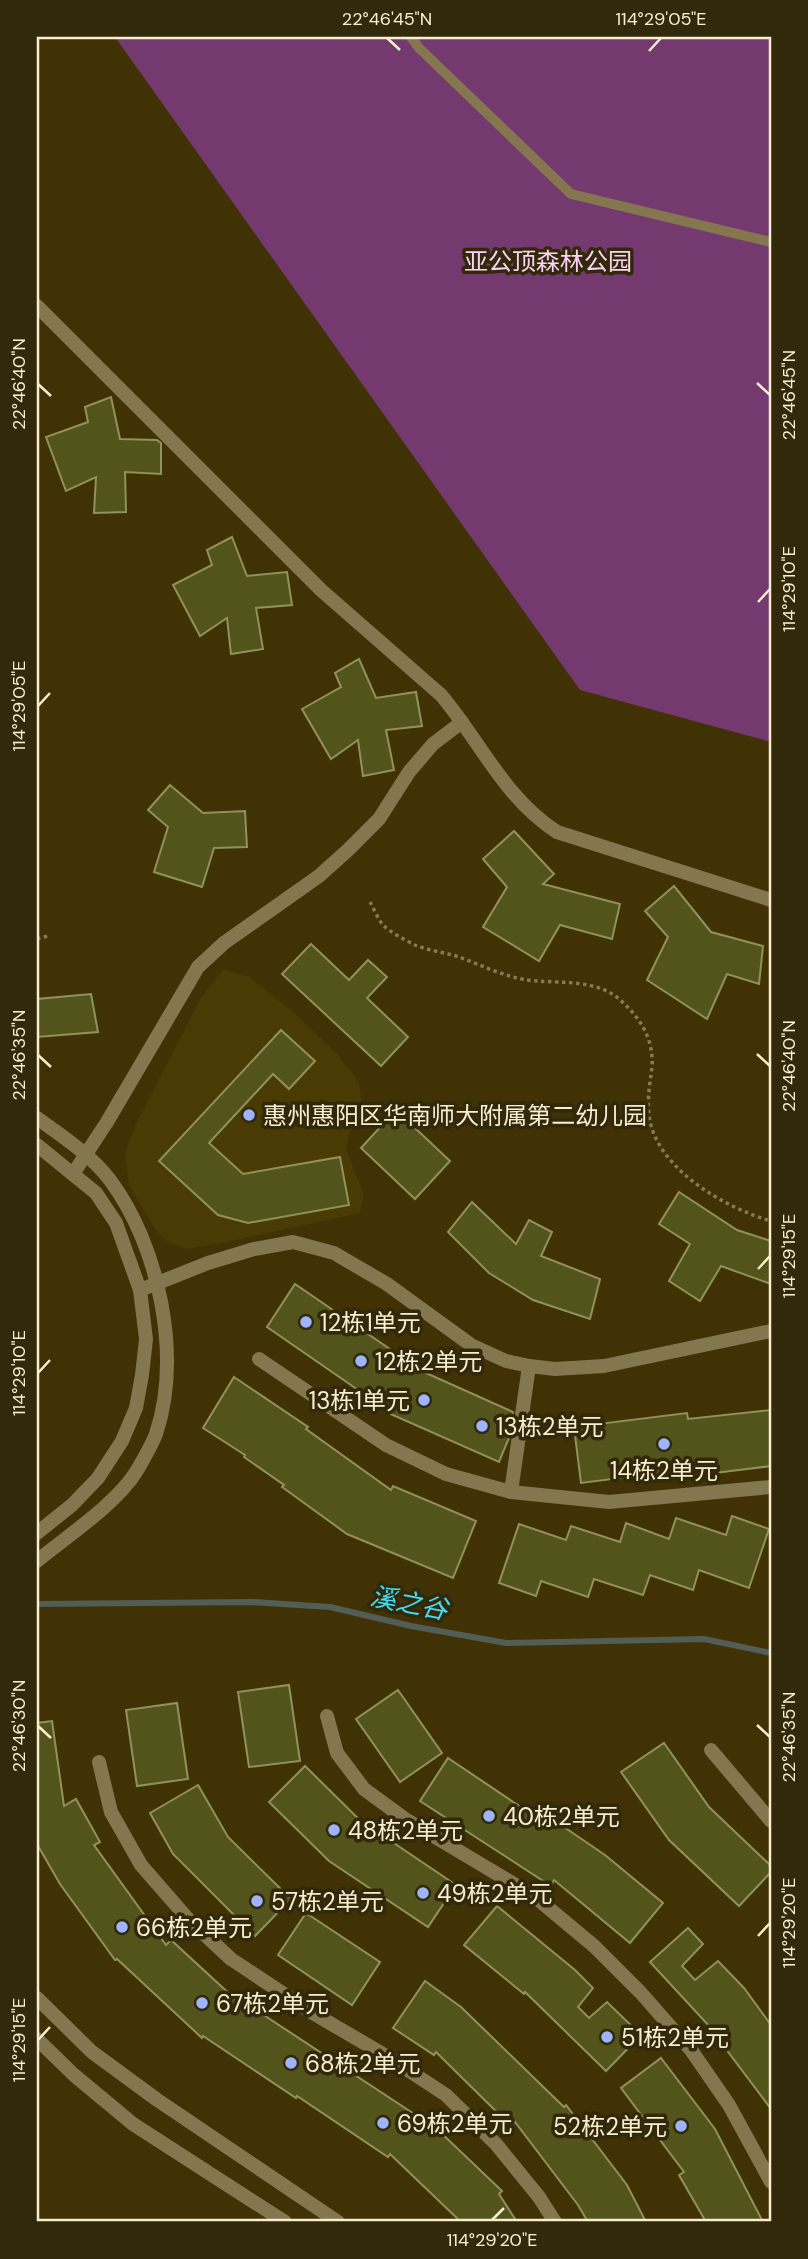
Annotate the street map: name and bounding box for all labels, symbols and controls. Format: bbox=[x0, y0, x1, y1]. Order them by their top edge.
text: 22°46'45"N bbox=[342, 7, 432, 31]
text: 114°29'05"E bbox=[615, 7, 707, 31]
park label: 亚公顶森林公园 bbox=[464, 246, 632, 277]
text: 22°46'40"N bbox=[7, 338, 31, 430]
text: 22°46'45"N bbox=[777, 350, 801, 440]
text: 114°29'10"E bbox=[777, 546, 801, 632]
text: 114°29'05"E bbox=[7, 660, 31, 752]
text: 22°46'35"N bbox=[7, 1010, 31, 1101]
text: 22°46'40"N bbox=[777, 1020, 801, 1112]
place label: 惠州惠阳区华南师大附属第二幼儿园 bbox=[263, 1100, 647, 1131]
marker: 惠州惠阳区华南师大附属第二幼儿园 bbox=[241, 1107, 257, 1123]
text: 114°29'15"E bbox=[777, 1214, 801, 1298]
place label: 12栋1单元 bbox=[320, 1307, 421, 1338]
marker: 12栋1单元 bbox=[298, 1314, 314, 1330]
text: 114°29'10"E bbox=[7, 1330, 31, 1416]
place label: 12栋2单元 bbox=[375, 1346, 482, 1377]
marker: 12栋2单元 bbox=[353, 1353, 369, 1369]
place label: 13栋1单元 bbox=[309, 1385, 410, 1416]
marker: 13栋1单元 bbox=[416, 1392, 432, 1408]
place label: 13栋2单元 bbox=[496, 1411, 604, 1442]
marker: 13栋2单元 bbox=[474, 1418, 490, 1434]
marker: 14栋2单元 bbox=[656, 1436, 672, 1452]
place label: 14栋2单元 bbox=[610, 1455, 718, 1486]
water label: 溪之谷 bbox=[367, 1579, 452, 1628]
text: 22°46'30"N bbox=[7, 1680, 31, 1772]
text: 22°46'35"N bbox=[777, 1692, 801, 1783]
place label: 40栋2单元 bbox=[503, 1801, 620, 1832]
marker: 40栋2单元 bbox=[481, 1808, 497, 1824]
place label: 48栋2单元 bbox=[348, 1815, 463, 1846]
marker: 48栋2单元 bbox=[326, 1822, 342, 1838]
place label: 49栋2单元 bbox=[437, 1878, 552, 1909]
text: 114°29'20"E bbox=[777, 1878, 801, 1968]
marker: 49栋2单元 bbox=[415, 1885, 431, 1901]
place label: 57栋2单元 bbox=[271, 1886, 384, 1917]
marker: 57栋2单元 bbox=[249, 1893, 265, 1909]
place label: 66栋2单元 bbox=[136, 1912, 252, 1943]
marker: 66栋2单元 bbox=[114, 1919, 130, 1935]
place label: 67栋2单元 bbox=[216, 1988, 329, 2019]
marker: 67栋2单元 bbox=[194, 1995, 210, 2011]
text: 114°29'15"E bbox=[7, 1998, 31, 2082]
place label: 51栋2单元 bbox=[621, 2022, 729, 2053]
marker: 51栋2单元 bbox=[599, 2029, 615, 2045]
place label: 68栋2单元 bbox=[305, 2048, 421, 2079]
marker: 68栋2单元 bbox=[283, 2055, 299, 2071]
place label: 69栋2单元 bbox=[397, 2108, 513, 2139]
place label: 52栋2单元 bbox=[553, 2111, 667, 2142]
marker: 69栋2单元 bbox=[375, 2115, 391, 2131]
marker: 52栋2单元 bbox=[673, 2118, 689, 2134]
text: 114°29'20"E bbox=[447, 2228, 537, 2252]

